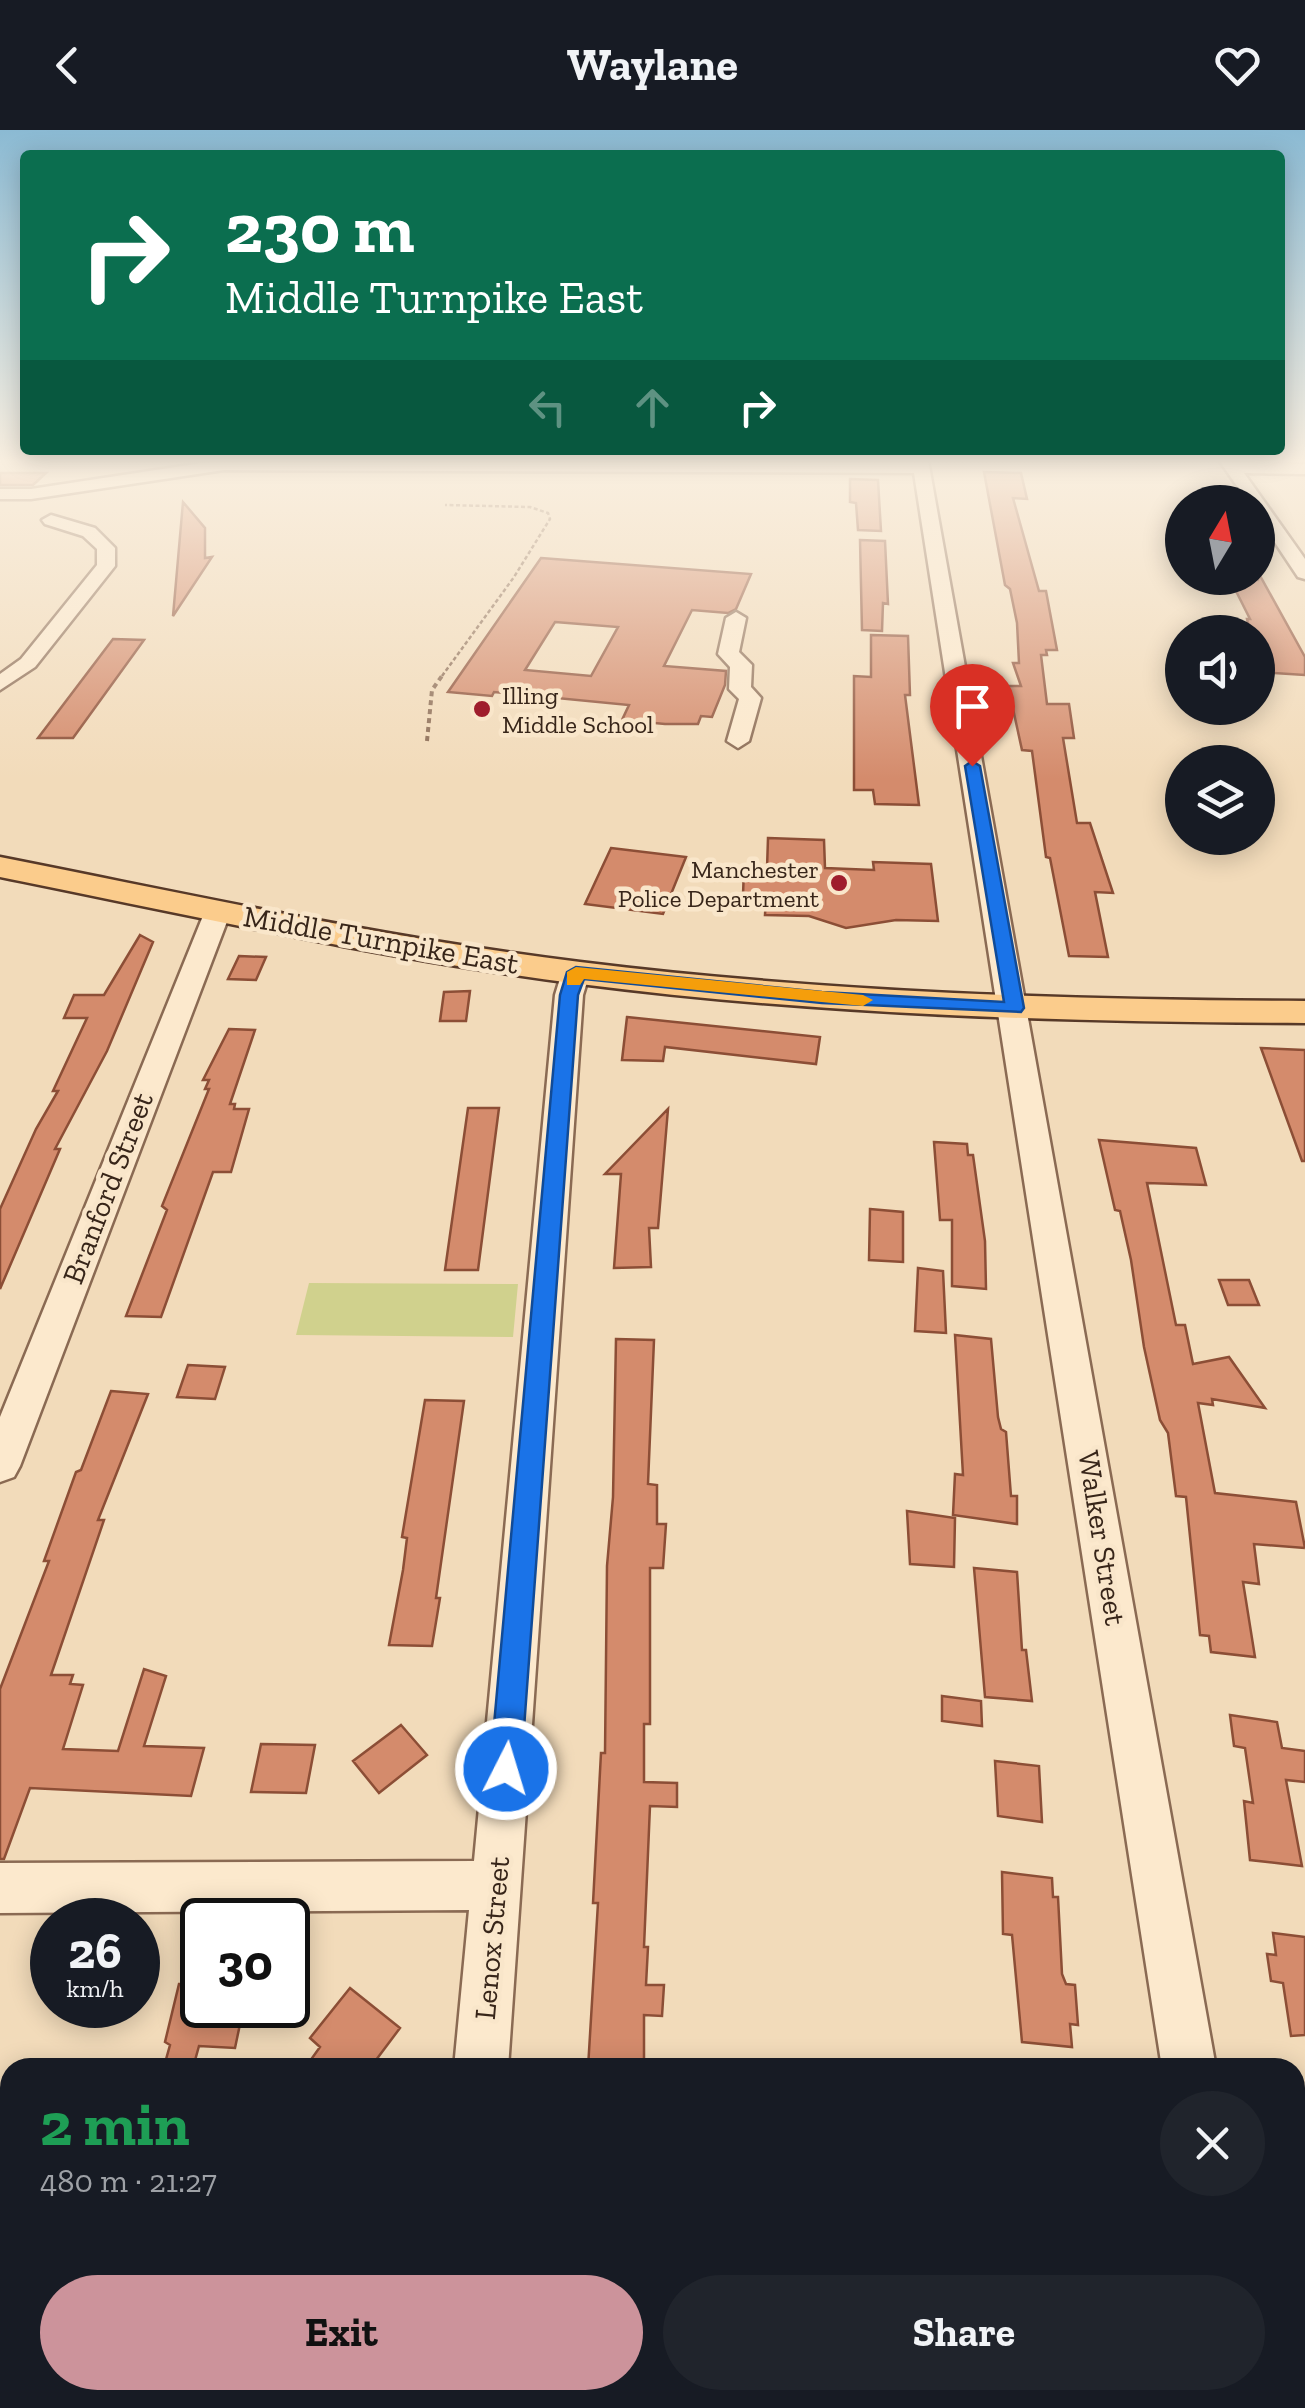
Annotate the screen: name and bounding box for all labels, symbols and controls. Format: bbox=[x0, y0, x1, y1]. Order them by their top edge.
icon: back bbox=[40, 38, 95, 93]
text: Waylane bbox=[567, 38, 738, 92]
icon: heart bbox=[1210, 38, 1265, 93]
text: 230 m bbox=[225, 186, 415, 270]
icon: right bbox=[60, 190, 190, 320]
text: Middle Turnpike East bbox=[225, 271, 643, 325]
icon: left bbox=[520, 380, 575, 435]
icon: ahead bbox=[625, 380, 680, 435]
icon: right bbox=[730, 380, 785, 435]
north arrow bbox=[1165, 485, 1275, 595]
map controls bbox=[1165, 485, 1275, 855]
button: sound bbox=[1165, 615, 1275, 725]
pin bbox=[930, 664, 1015, 767]
icon: arrive bbox=[945, 679, 1000, 734]
place label: Illing Middle School bbox=[502, 680, 654, 739]
marker: Illing Middle School bbox=[471, 698, 493, 720]
button: layers bbox=[1165, 745, 1275, 855]
place label: Manchester Police Department bbox=[618, 854, 820, 913]
marker: Manchester Police Department bbox=[828, 872, 850, 894]
street label: Middle Turnpike East bbox=[241, 898, 521, 982]
street label: Branford Street bbox=[55, 1087, 161, 1289]
street label: Walker Street bbox=[1070, 1448, 1134, 1628]
position arrow bbox=[454, 1717, 558, 1821]
street label: Lenox Street bbox=[467, 1855, 517, 2021]
speed limit sign: 30 bbox=[180, 1898, 310, 2028]
text: 26 bbox=[68, 1921, 122, 1981]
text: km/h bbox=[66, 1973, 124, 2003]
text: 2 min bbox=[40, 2088, 190, 2160]
button: close bbox=[1160, 2091, 1265, 2196]
text: 480 m · 21:27 bbox=[40, 2162, 217, 2200]
button: Exit bbox=[40, 2275, 643, 2390]
button: Share bbox=[663, 2275, 1265, 2390]

